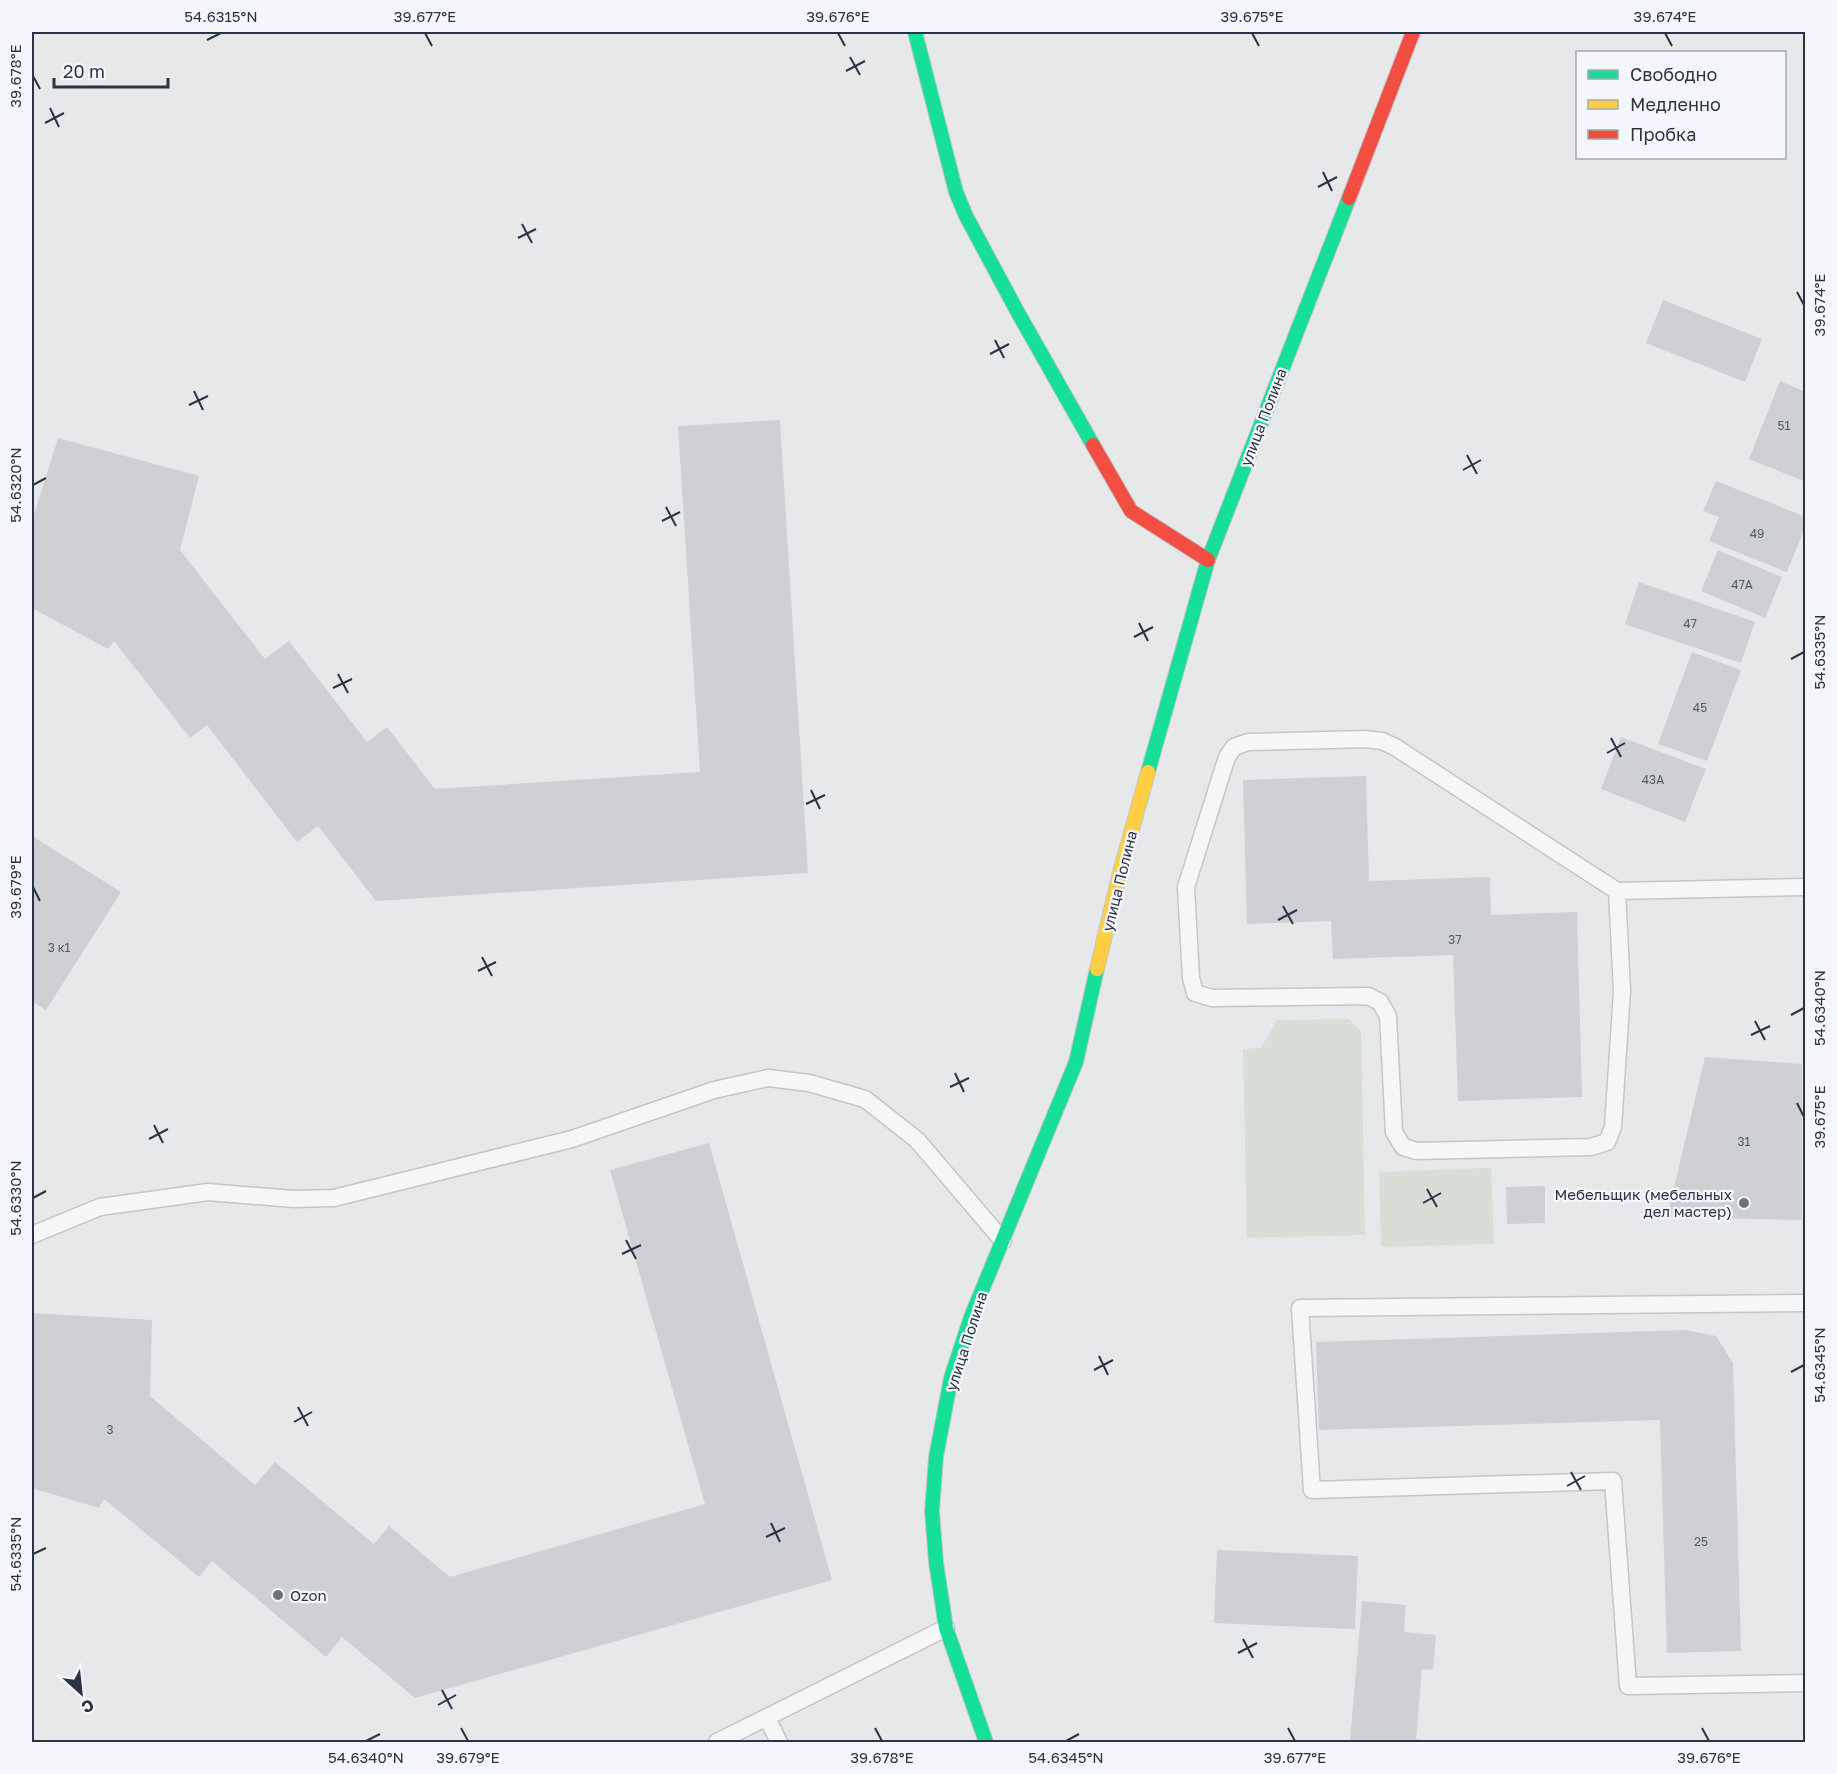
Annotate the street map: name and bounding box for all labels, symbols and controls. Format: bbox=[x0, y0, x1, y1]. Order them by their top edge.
text: 54.6315°N bbox=[184, 7, 258, 25]
text: 39.677°E bbox=[394, 7, 456, 25]
text: 39.676°E bbox=[806, 7, 870, 25]
text: 39.675°E bbox=[1220, 7, 1284, 25]
text: 39.674°E bbox=[1634, 7, 1696, 25]
text: 39.678°E bbox=[6, 44, 24, 108]
scale bar bbox=[54, 51, 168, 89]
legend bbox=[1576, 51, 1786, 159]
text: 20 m bbox=[63, 60, 105, 82]
text: Свободно bbox=[1630, 63, 1717, 85]
text: Медленно bbox=[1630, 93, 1721, 115]
text: Пробка bbox=[1630, 123, 1696, 145]
text: 39.674°E bbox=[1810, 274, 1828, 336]
street label: улица Полина bbox=[1236, 366, 1290, 468]
house number: 51 bbox=[1778, 418, 1791, 433]
text: 54.6320°N bbox=[6, 447, 24, 523]
house number: 49 bbox=[1750, 526, 1764, 541]
house number: 47А bbox=[1731, 577, 1753, 592]
text: 54.6335°N bbox=[1810, 615, 1828, 689]
house number: 47 bbox=[1683, 616, 1697, 631]
house number: 45 bbox=[1693, 700, 1707, 715]
house number: 43А bbox=[1642, 772, 1664, 787]
street label: улица Полина bbox=[1098, 829, 1140, 933]
text: 39.679°E bbox=[6, 855, 24, 919]
house number: 37 bbox=[1448, 932, 1462, 947]
house number: 3 к1 bbox=[48, 940, 71, 955]
text: 54.6340°N bbox=[1810, 970, 1828, 1046]
text: 39.675°E bbox=[1810, 1085, 1828, 1149]
house number: 31 bbox=[1738, 1134, 1751, 1149]
text: 54.6330°N bbox=[6, 1160, 24, 1236]
place label: Мебельщик (мебельных дел мастер) bbox=[1554, 1185, 1732, 1220]
marker: Мебельщик (мебельных дел мастер) bbox=[1737, 1196, 1751, 1210]
street label: улица Полина bbox=[941, 1289, 991, 1393]
text: 54.6345°N bbox=[1810, 1327, 1828, 1403]
house number: 3 bbox=[106, 1422, 114, 1437]
text: 54.6335°N bbox=[6, 1517, 24, 1591]
house number: 25 bbox=[1694, 1534, 1708, 1549]
place label: Ozon bbox=[290, 1586, 327, 1604]
marker: Ozon bbox=[271, 1588, 285, 1602]
north arrow bbox=[51, 1663, 111, 1723]
text: С bbox=[78, 1695, 97, 1718]
text: 54.6340°N bbox=[328, 1748, 404, 1766]
text: 39.679°E bbox=[436, 1748, 500, 1766]
text: 39.678°E bbox=[850, 1748, 914, 1766]
text: 54.6345°N bbox=[1028, 1748, 1104, 1766]
text: 39.677°E bbox=[1264, 1748, 1326, 1766]
text: 39.676°E bbox=[1677, 1748, 1741, 1766]

